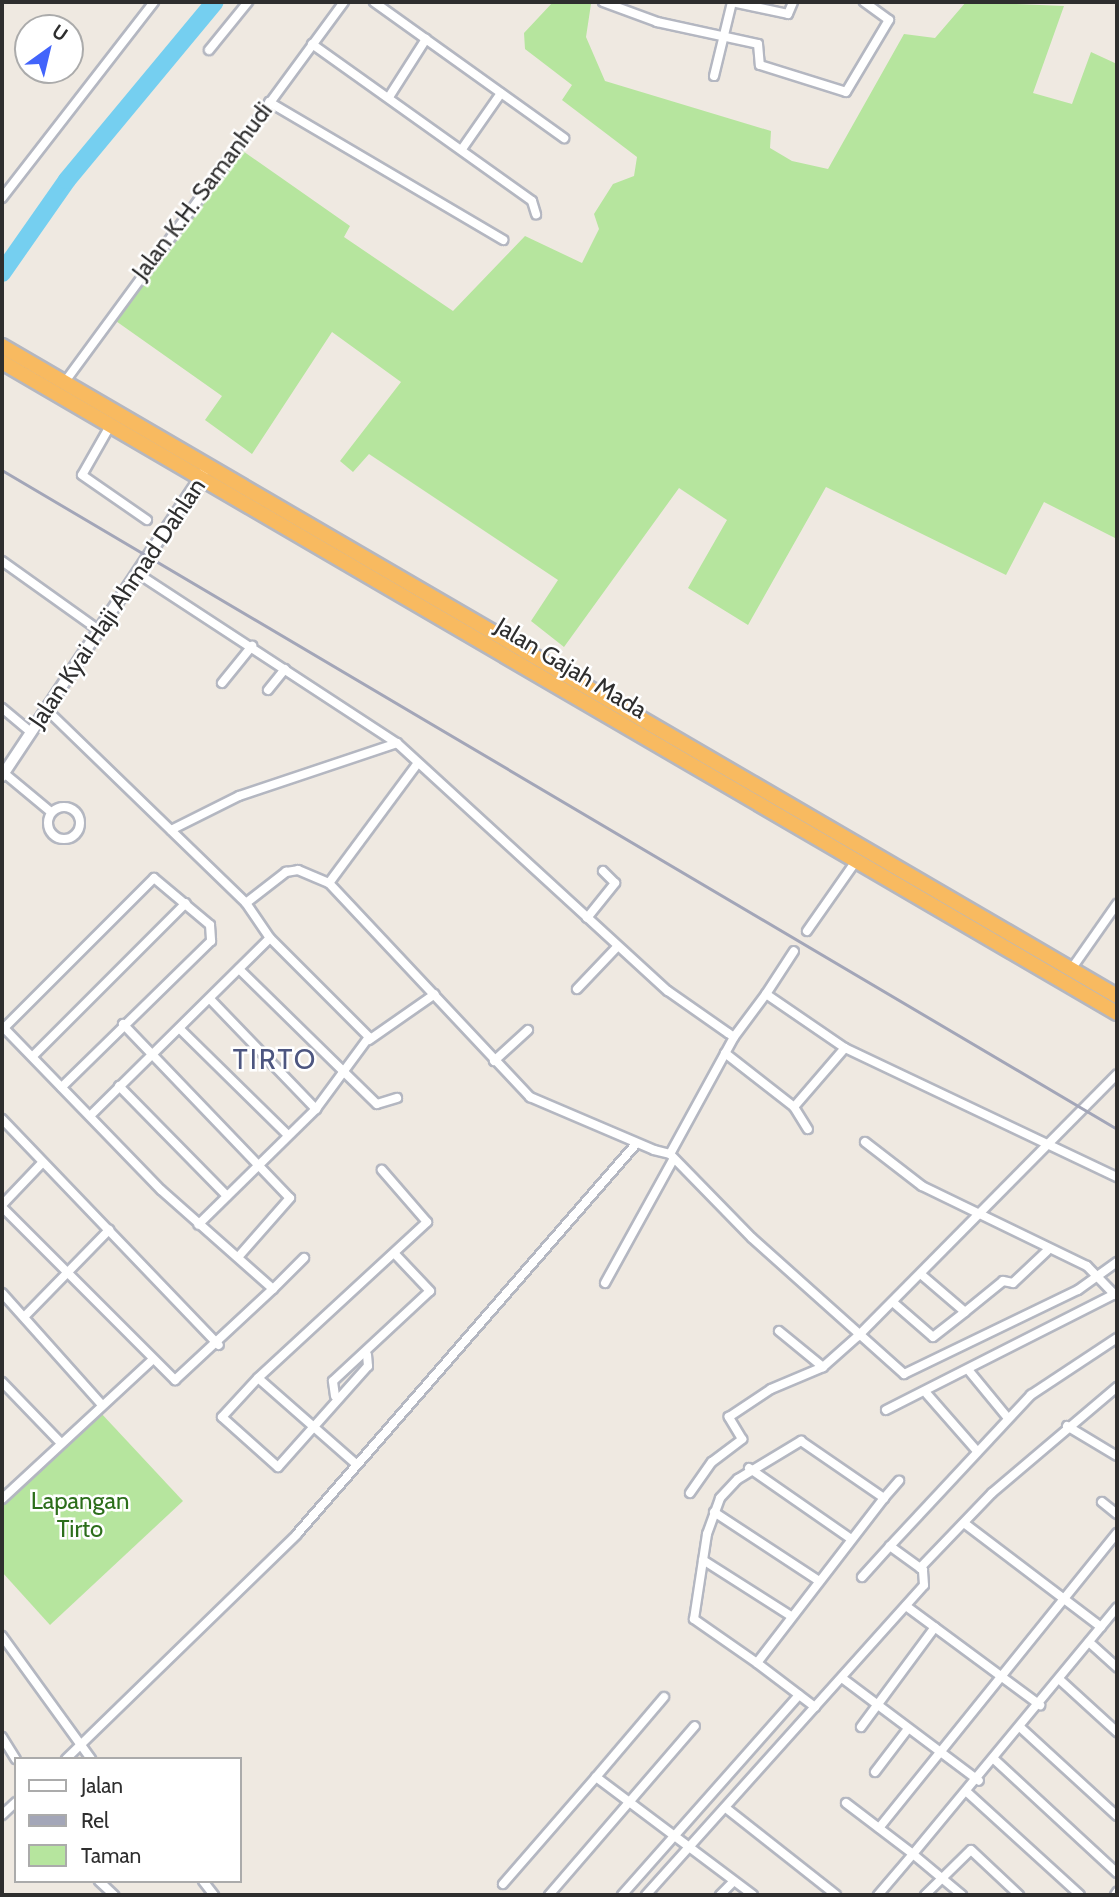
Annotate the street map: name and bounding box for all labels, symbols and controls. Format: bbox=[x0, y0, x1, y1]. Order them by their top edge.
north arrow bbox=[14, 14, 84, 84]
text: U bbox=[48, 19, 72, 46]
street label: Jalan K.H. Samanhudi bbox=[126, 97, 278, 285]
street label: Jalan Kyai Haji Ahmad Dahlan bbox=[23, 473, 211, 733]
street label: Jalan Gajah Mada bbox=[490, 611, 652, 725]
district label: TIRTO bbox=[233, 1042, 317, 1076]
park label: Lapangan Tirto bbox=[31, 1487, 129, 1543]
legend bbox=[14, 1757, 242, 1883]
text: Jalan bbox=[81, 1773, 123, 1798]
text: Rel bbox=[81, 1808, 109, 1833]
text: Taman bbox=[81, 1843, 141, 1868]

